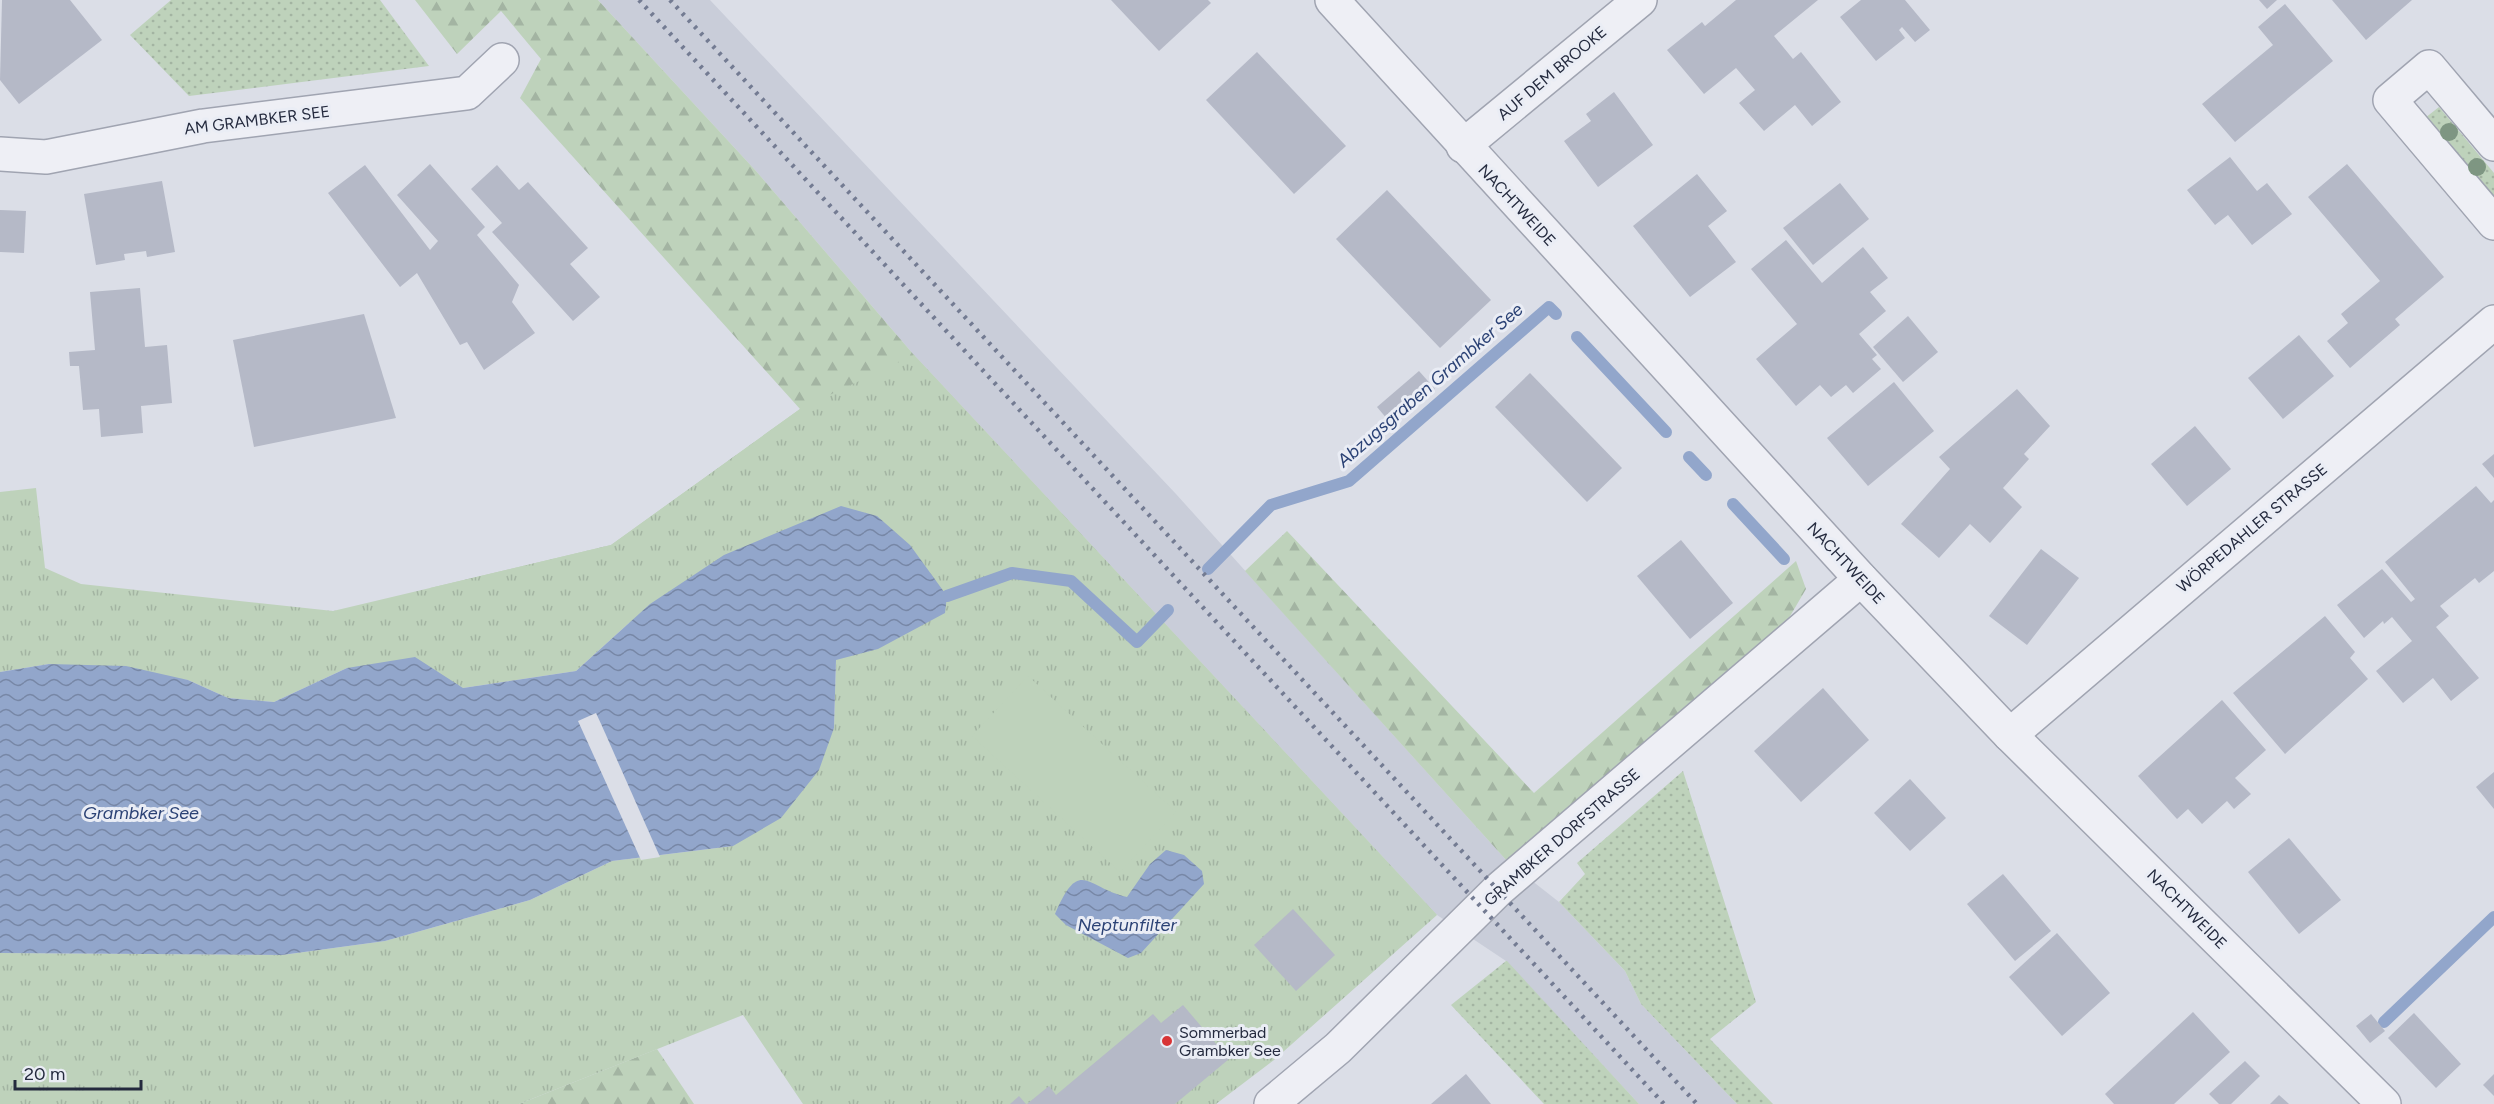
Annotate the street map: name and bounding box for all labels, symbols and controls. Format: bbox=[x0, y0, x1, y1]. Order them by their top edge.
street label: AUF DEM BROOKE bbox=[1494, 22, 1610, 124]
street label: AM GRAMBKER SEE bbox=[183, 102, 331, 138]
street label: NACHTWEIDE bbox=[1474, 160, 1560, 250]
water label: Abzugsgraben Grambker See bbox=[1332, 298, 1527, 472]
street label: WÖRPEDAHLER STRASSE bbox=[2173, 459, 2331, 597]
street label: NACHTWEIDE bbox=[1803, 518, 1889, 608]
street label: GRAMBKER DORFSTRASSE bbox=[1480, 764, 1644, 910]
water label: Grambker See bbox=[83, 802, 199, 824]
street label: NACHTWEIDE bbox=[2143, 865, 2231, 953]
water label: Neptunfilter bbox=[1077, 914, 1177, 936]
place label: Sommerbad Grambker See bbox=[1179, 1023, 1281, 1060]
marker: Sommerbad Grambker See bbox=[1160, 1034, 1174, 1048]
scale bar bbox=[15, 1053, 141, 1091]
text: 20 m bbox=[24, 1063, 65, 1085]

